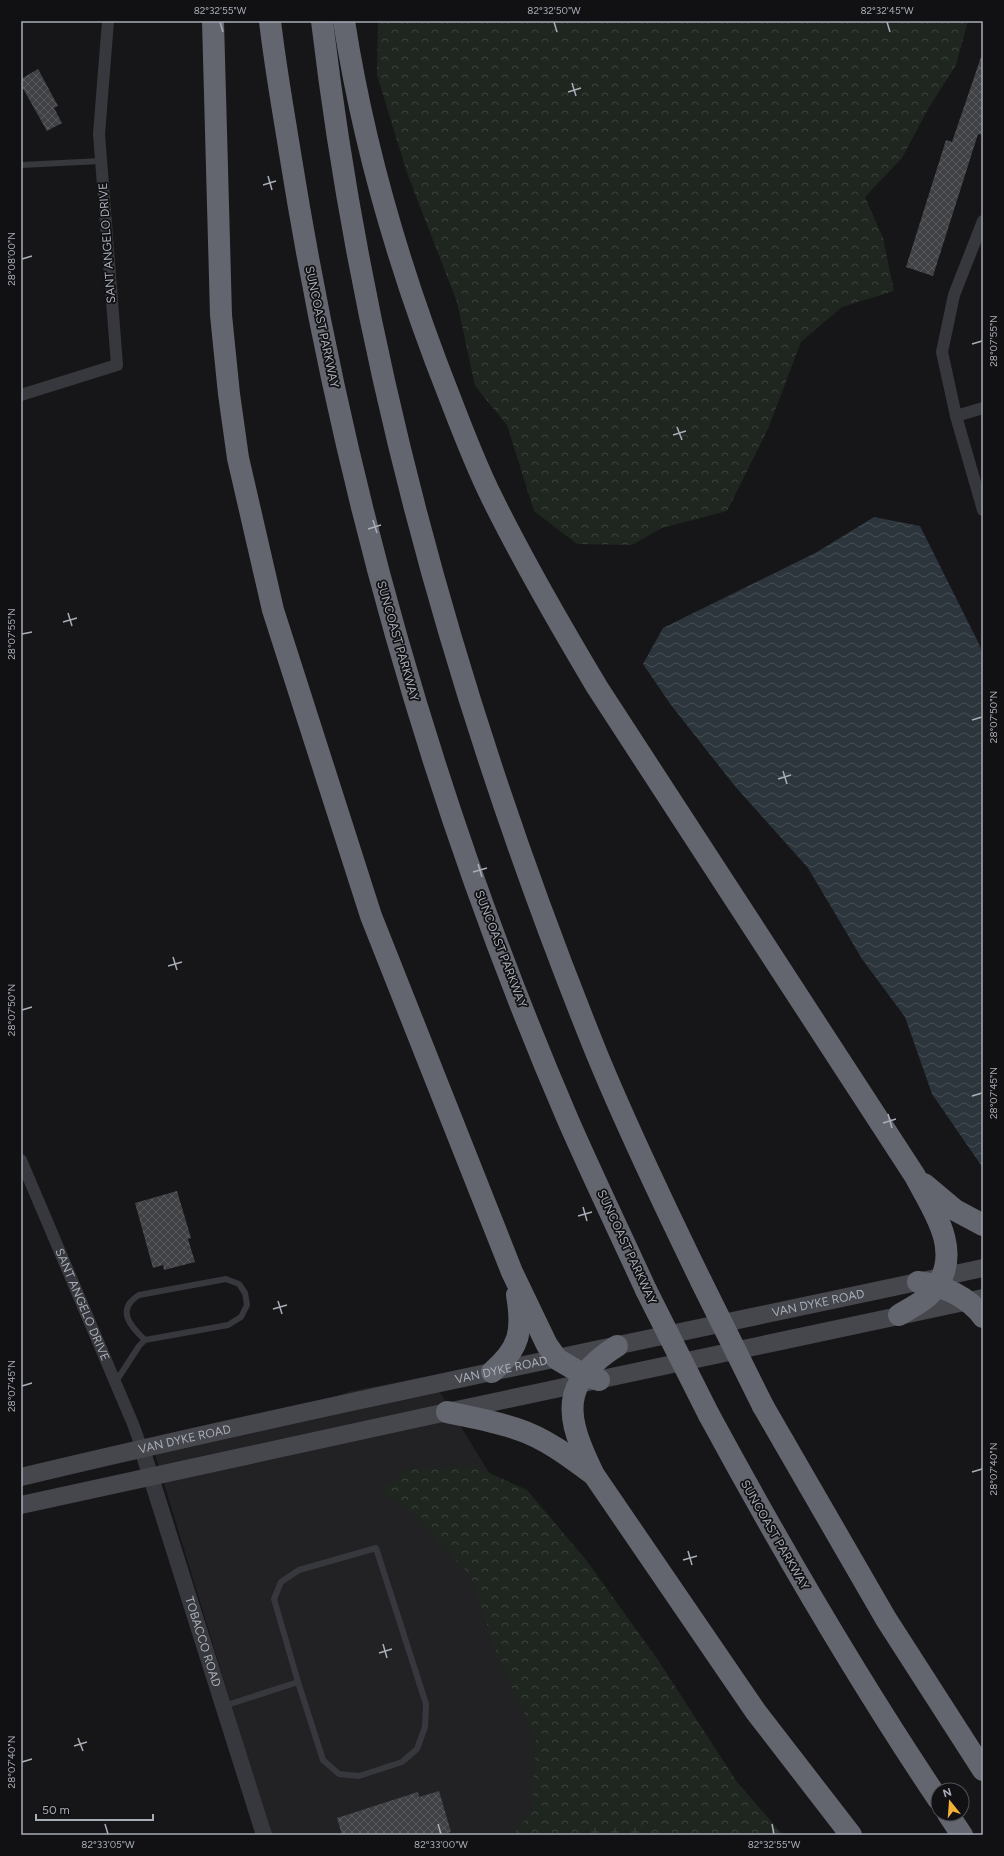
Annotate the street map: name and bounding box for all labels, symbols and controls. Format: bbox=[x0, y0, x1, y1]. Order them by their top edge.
text: 82°32'55"W bbox=[194, 4, 247, 17]
text: 82°32'50"W bbox=[527, 4, 581, 17]
text: 82°32'45"W bbox=[860, 4, 914, 17]
street label: SANT ANGELO DRIVE bbox=[96, 182, 118, 304]
text: 28°08'00"N bbox=[5, 232, 18, 286]
street label: SUNCOAST PARKWAY bbox=[302, 265, 342, 390]
text: 28°07'55"N bbox=[987, 315, 1000, 367]
street label: SUNCOAST PARKWAY bbox=[374, 579, 422, 703]
text: 28°07'55"N bbox=[5, 608, 18, 660]
text: 28°07'50"N bbox=[987, 691, 1000, 743]
street label: SUNCOAST PARKWAY bbox=[472, 888, 530, 1010]
text: 28°07'50"N bbox=[5, 984, 18, 1036]
text: 28°07'45"N bbox=[987, 1067, 1000, 1119]
street label: SUNCOAST PARKWAY bbox=[594, 1188, 660, 1307]
street label: SANT ANGELO DRIVE bbox=[52, 1246, 112, 1363]
street label: VAN DYKE ROAD bbox=[771, 1286, 866, 1320]
street label: VAN DYKE ROAD bbox=[454, 1353, 549, 1387]
text: 28°07'45"N bbox=[5, 1360, 18, 1412]
street label: VAN DYKE ROAD bbox=[137, 1422, 232, 1456]
text: 28°07'40"N bbox=[987, 1443, 1000, 1495]
street label: SUNCOAST PARKWAY bbox=[738, 1478, 813, 1593]
street label: TOBACCO ROAD bbox=[182, 1595, 224, 1689]
text: 28°07'40"N bbox=[5, 1736, 18, 1788]
north arrow bbox=[930, 1782, 970, 1822]
text: N bbox=[941, 1785, 953, 1800]
scale bar bbox=[36, 1796, 153, 1822]
text: 50 m bbox=[42, 1803, 70, 1817]
text: 82°33'05"W bbox=[81, 1838, 135, 1851]
text: 82°33'00"W bbox=[414, 1838, 468, 1851]
text: 82°32'55"W bbox=[748, 1838, 801, 1851]

